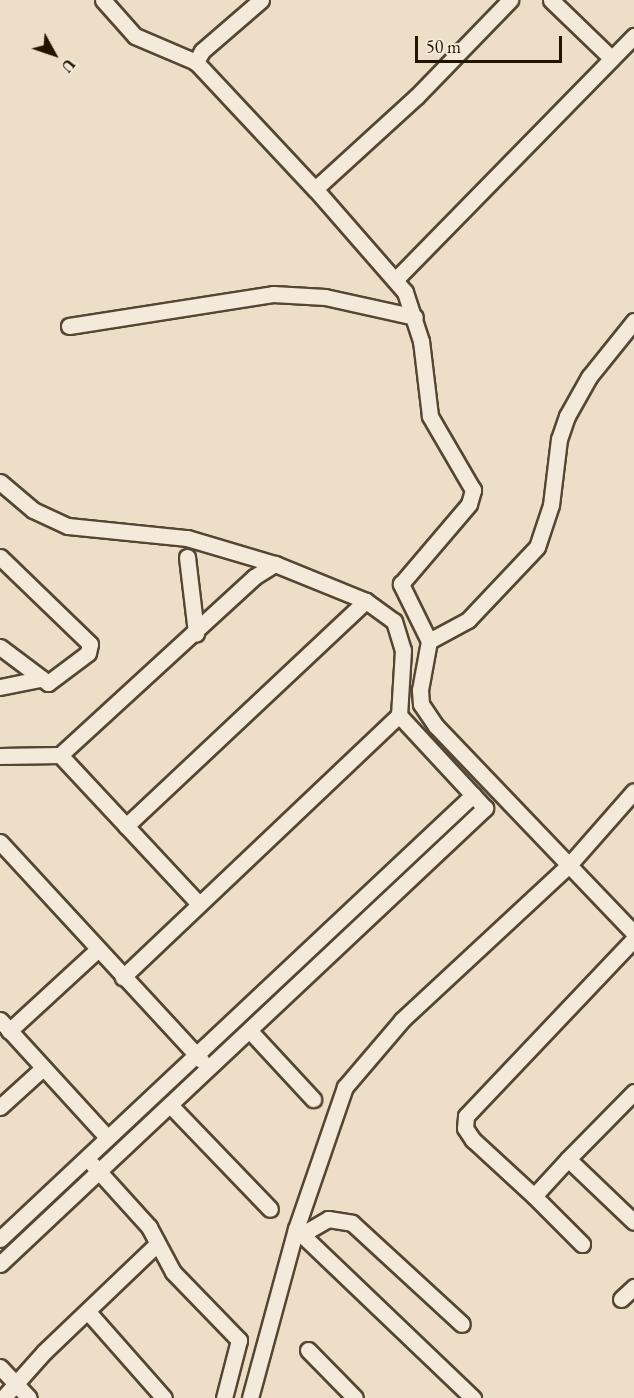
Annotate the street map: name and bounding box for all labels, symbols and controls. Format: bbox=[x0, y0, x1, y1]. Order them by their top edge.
north arrow bbox=[24, 24, 84, 84]
scale bar bbox=[418, 24, 565, 62]
text: 50 m bbox=[426, 35, 461, 58]
text: U bbox=[56, 55, 80, 77]

